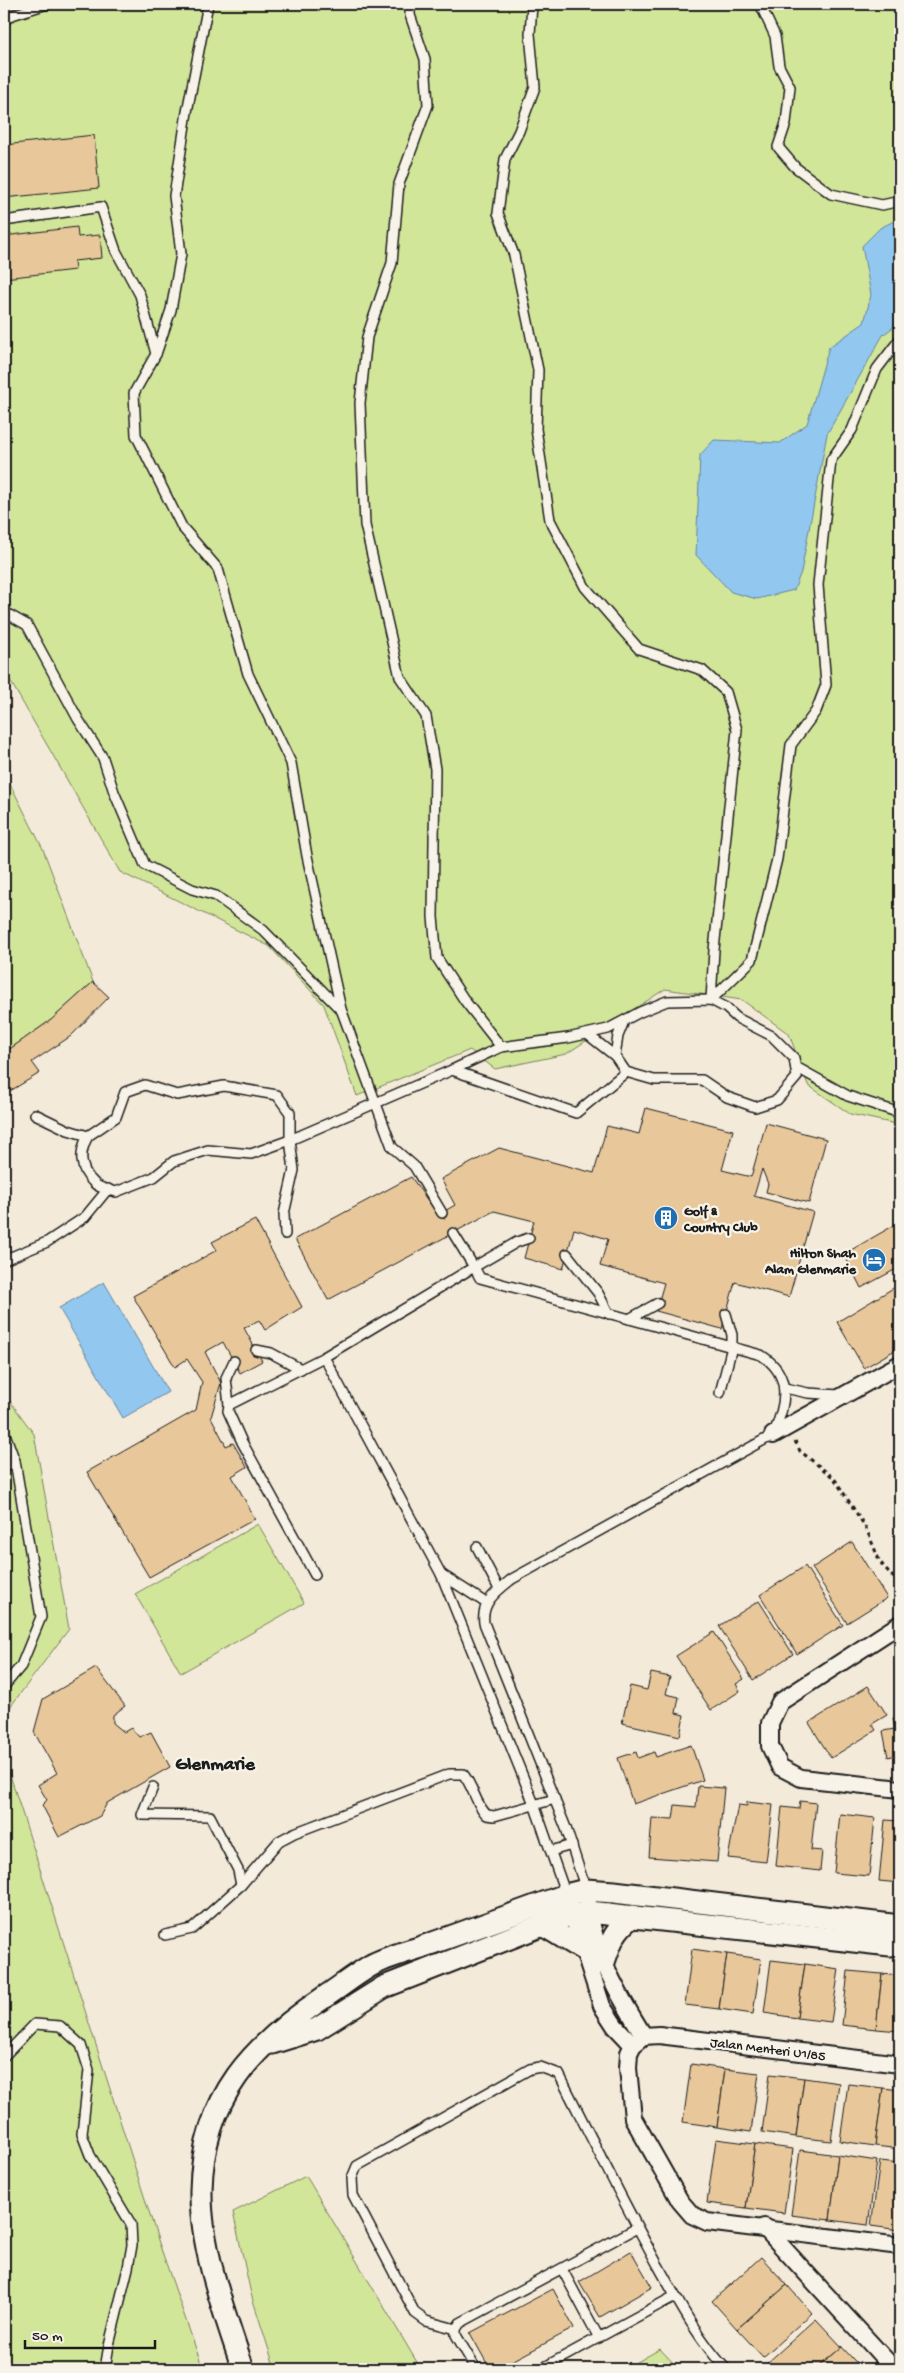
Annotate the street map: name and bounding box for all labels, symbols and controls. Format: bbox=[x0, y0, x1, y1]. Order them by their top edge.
place label: Golf & Country Club bbox=[683, 1204, 758, 1237]
building icon: Golf & Country Club bbox=[653, 1205, 679, 1231]
place label: Hilton Shah Alam Glenmarie bbox=[764, 1246, 857, 1279]
hotel icon: Hilton Shah Alam Glenmarie bbox=[861, 1247, 887, 1273]
district label: Glenmarie bbox=[175, 1754, 256, 1777]
street label: Jalan Menteri U1/85 bbox=[709, 2035, 826, 2066]
scale bar bbox=[25, 2318, 155, 2350]
text: 50 m bbox=[32, 2328, 63, 2346]

